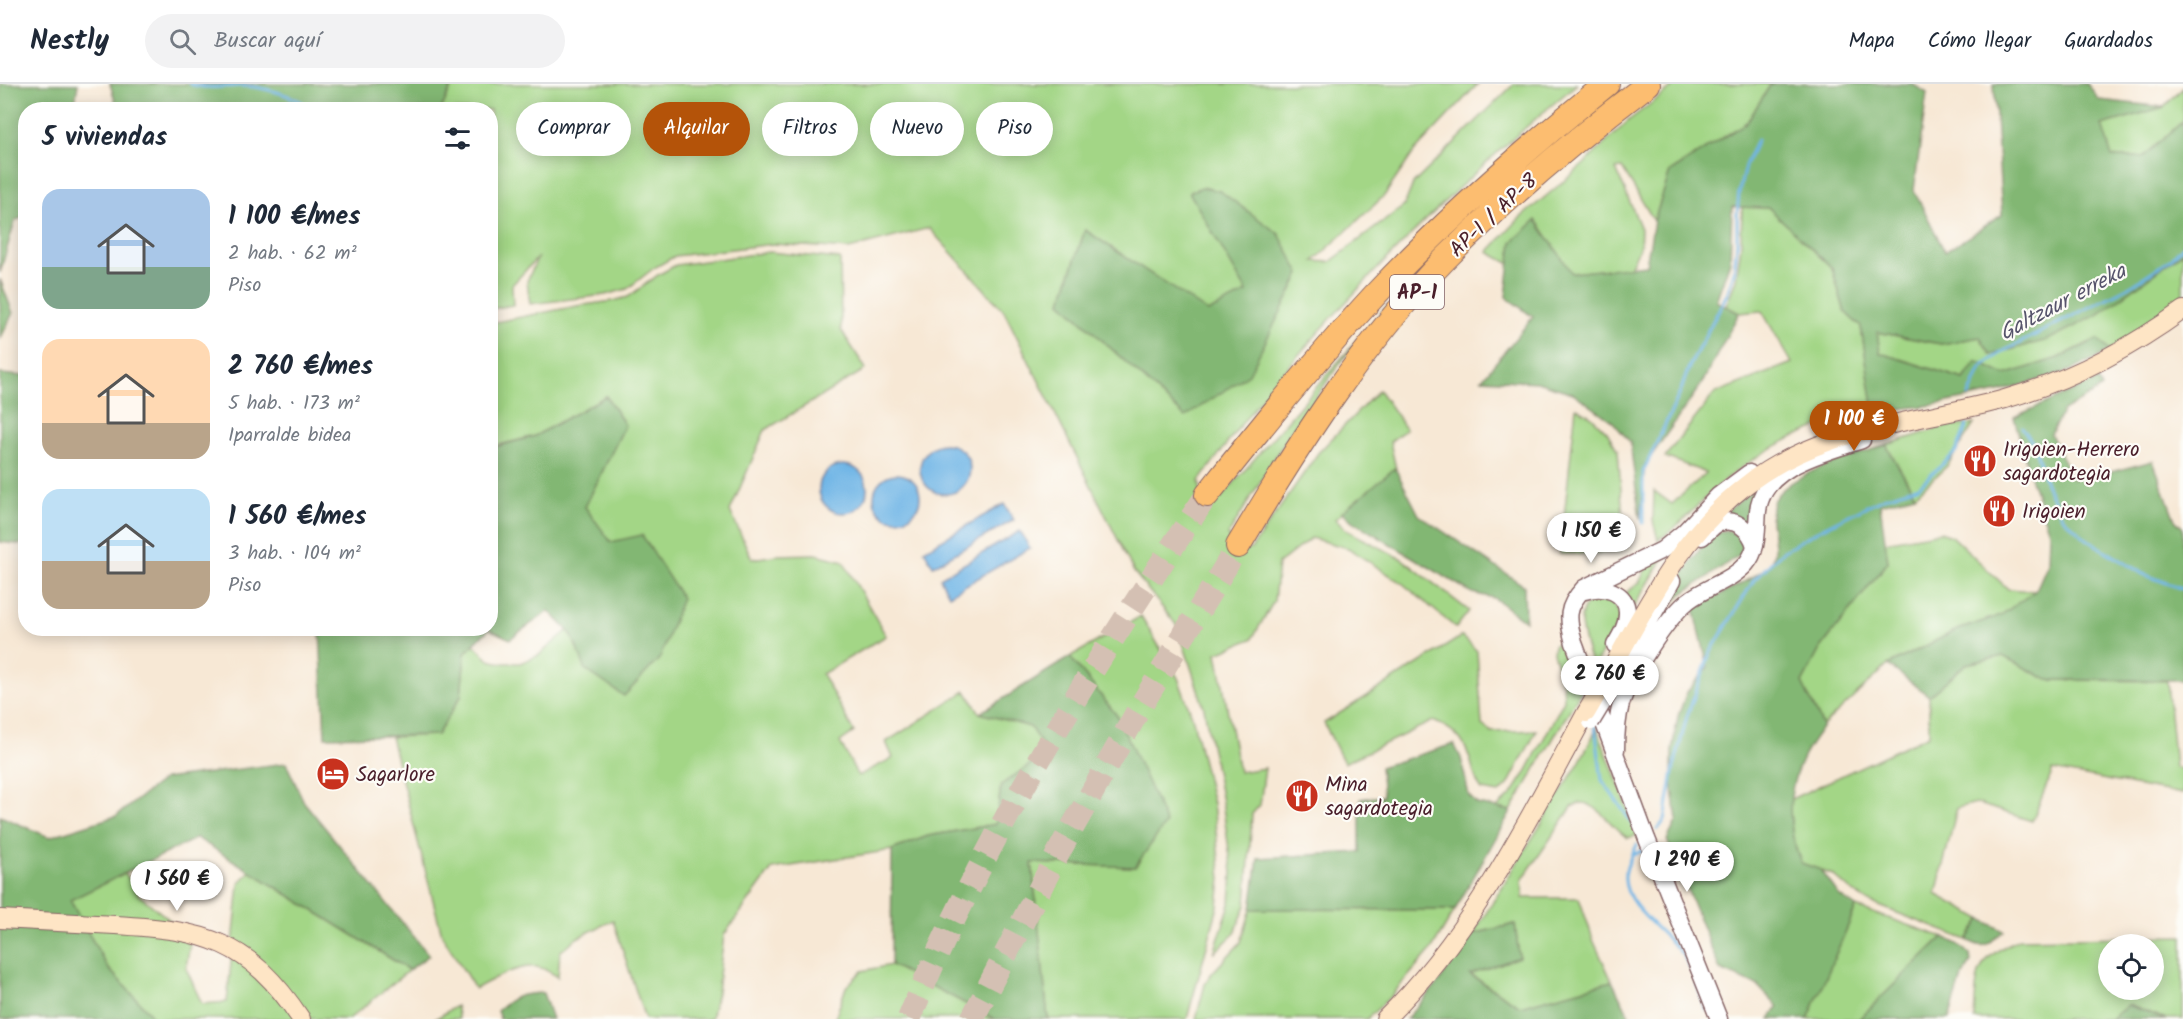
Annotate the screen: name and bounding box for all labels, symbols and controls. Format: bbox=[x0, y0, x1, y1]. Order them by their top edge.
search box bbox=[145, 14, 565, 68]
text: Nestly bbox=[30, 19, 109, 64]
text: Buscar aquí bbox=[214, 24, 321, 59]
icon: search bbox=[166, 25, 199, 58]
text: Mapa bbox=[1848, 25, 1895, 58]
text: Cómo llegar bbox=[1928, 25, 2031, 58]
text: Guardados bbox=[2064, 25, 2153, 58]
chip: Comprar bbox=[516, 102, 631, 156]
chip: Alquilar bbox=[643, 102, 750, 156]
chip: Filtros bbox=[762, 102, 858, 156]
chip: Nuevo bbox=[870, 102, 964, 156]
chip: Piso bbox=[976, 102, 1053, 156]
text: 5 viviendas bbox=[42, 117, 167, 159]
icon: filters bbox=[441, 122, 474, 155]
street label: AP-1 / AP-8 bbox=[1442, 166, 1546, 266]
text: 1 100 €/mes bbox=[228, 196, 360, 238]
icon: home bbox=[90, 213, 162, 285]
text: 2 hab. · 62 m² bbox=[228, 238, 357, 270]
water label: Galtzaur erreka bbox=[1993, 254, 2134, 351]
text: Piso bbox=[228, 270, 261, 302]
road number: AP-1 bbox=[1390, 275, 1444, 309]
text: 2 760 €/mes bbox=[228, 346, 373, 388]
icon: home bbox=[90, 363, 162, 435]
text: 5 hab. · 173 m² bbox=[228, 388, 360, 420]
pin: 1 100 € bbox=[1799, 401, 1909, 452]
text: 1 100 € bbox=[1824, 404, 1884, 436]
text: Iparralde bidea bbox=[228, 420, 351, 452]
place label: Irigoien-Herrero sagardotegia bbox=[2003, 434, 2140, 491]
restaurant icon: Irigoien-Herrero sagardotegia bbox=[1962, 443, 1998, 479]
restaurant icon: Irigoien bbox=[1981, 493, 2017, 529]
text: 1 560 €/mes bbox=[228, 496, 366, 538]
place label: Irigoien bbox=[2022, 496, 2086, 529]
icon: home bbox=[90, 513, 162, 585]
pin: 1 150 € bbox=[1536, 513, 1646, 564]
text: 1 150 € bbox=[1561, 516, 1621, 548]
text: 3 hab. · 104 m² bbox=[228, 538, 361, 570]
text: Piso bbox=[228, 570, 261, 602]
pin: 2 760 € bbox=[1555, 656, 1665, 707]
text: 2 760 € bbox=[1575, 659, 1645, 691]
hotel icon: Sagarlore bbox=[315, 756, 351, 792]
place label: Sagarlore bbox=[356, 759, 435, 792]
place label: Mina sagardotegia bbox=[1325, 769, 1433, 826]
restaurant icon: Mina sagardotegia bbox=[1284, 778, 1320, 814]
pin: 1 290 € bbox=[1632, 842, 1742, 893]
text: 1 290 € bbox=[1654, 845, 1720, 877]
pin: 1 560 € bbox=[122, 861, 232, 912]
text: 1 560 € bbox=[144, 864, 210, 896]
map controls bbox=[2098, 934, 2164, 1000]
button: locate bbox=[2098, 934, 2164, 1000]

